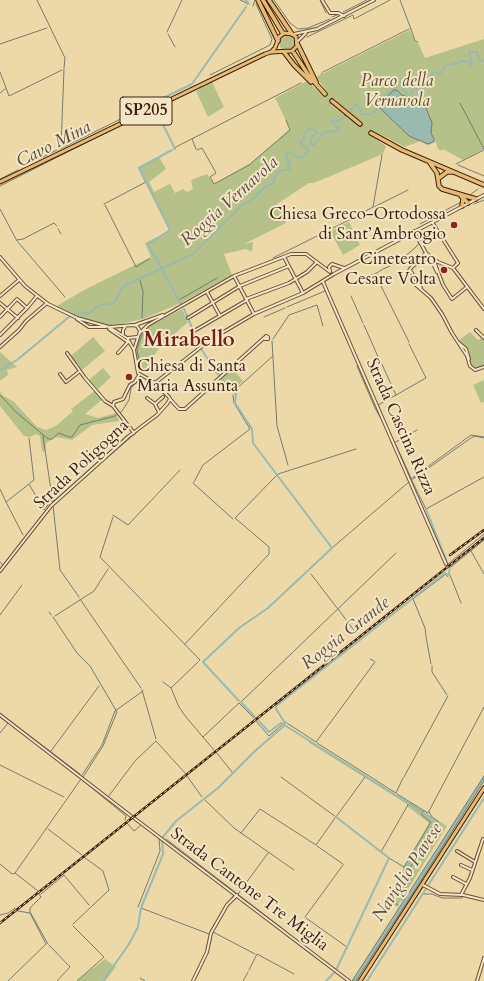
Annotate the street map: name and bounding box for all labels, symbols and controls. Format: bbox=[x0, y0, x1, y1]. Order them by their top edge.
park label: Parco della Vernavola bbox=[361, 72, 433, 112]
road number: SP205 bbox=[120, 97, 172, 125]
water label: Cavo Mina bbox=[13, 117, 95, 173]
water label: Roggia Vernavola bbox=[177, 153, 283, 251]
place label: Chiesa Greco-Ortodossa di Sant’Ambrogio bbox=[269, 205, 446, 245]
marker: Chiesa Greco-Ortodossa di Sant’Ambrogio bbox=[449, 220, 459, 230]
place label: Cineteatro Cesare Volta bbox=[345, 250, 436, 290]
marker: Cineteatro Cesare Volta bbox=[439, 265, 449, 275]
district label: Mirabello bbox=[143, 328, 235, 354]
street label: Strada Cascina Rizza bbox=[361, 355, 439, 499]
place label: Chiesa di Santa Maria Assunta bbox=[137, 357, 246, 397]
marker: Chiesa di Santa Maria Assunta bbox=[124, 372, 134, 382]
street label: Strada Poligogna bbox=[30, 416, 134, 514]
water label: Roggia Grande bbox=[298, 593, 394, 675]
water label: Naviglio Pavese bbox=[368, 820, 448, 926]
street label: Strada Cantone Tre Miglia bbox=[166, 824, 332, 956]

